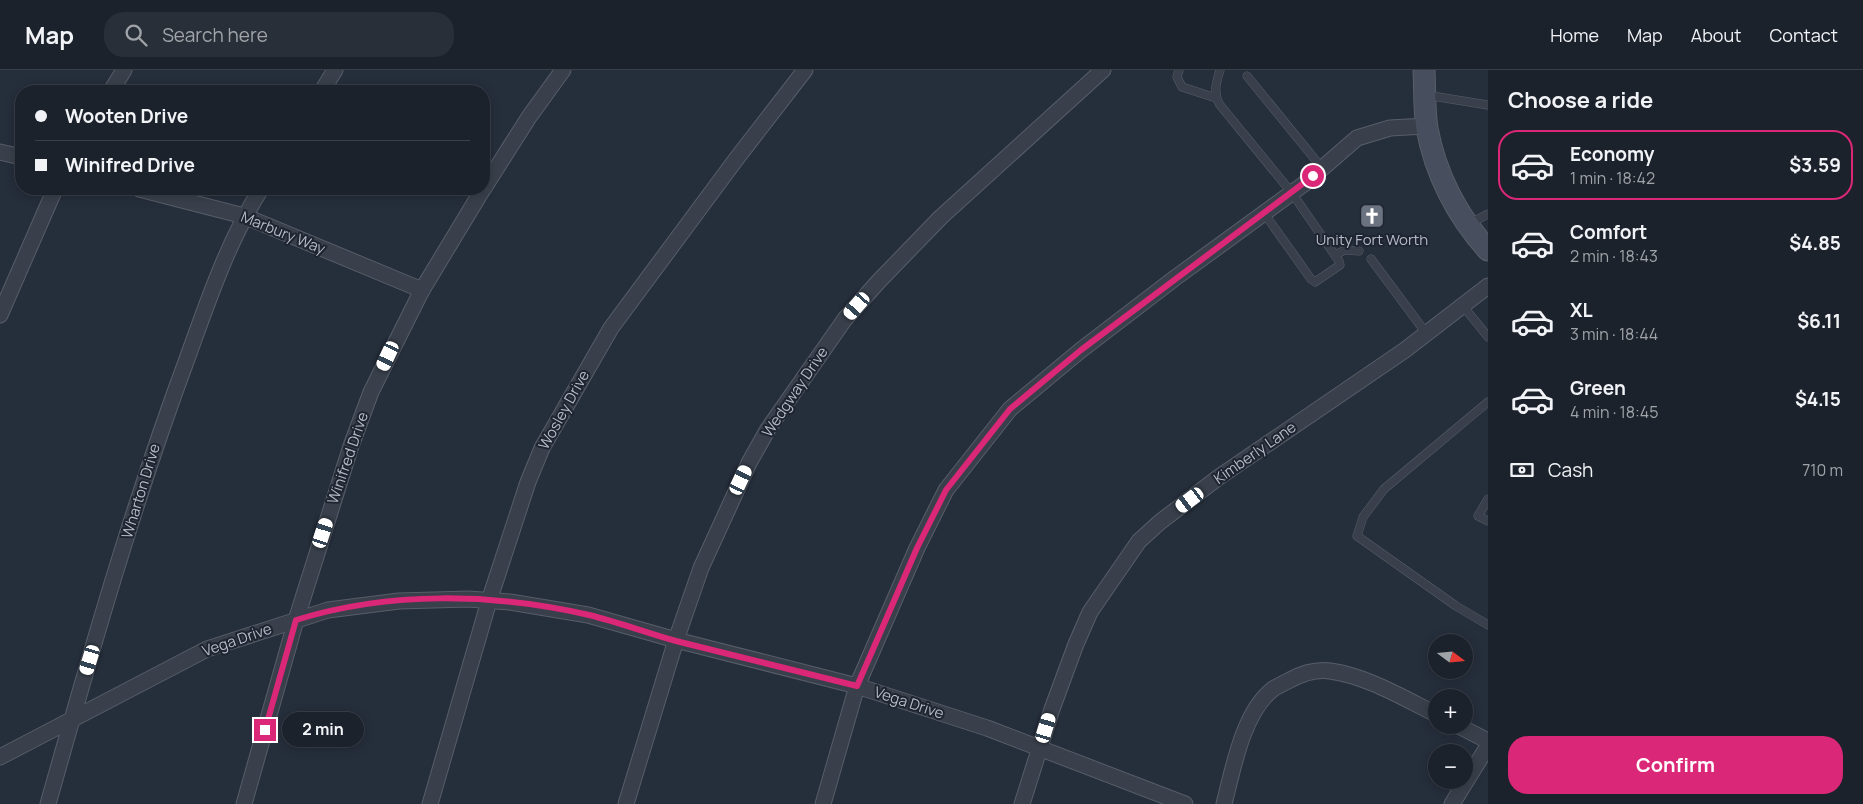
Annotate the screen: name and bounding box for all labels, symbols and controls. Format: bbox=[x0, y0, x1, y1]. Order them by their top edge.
search box bbox=[104, 12, 454, 57]
text: Map bbox=[25, 18, 74, 51]
icon: search bbox=[122, 21, 150, 49]
text: Search here bbox=[162, 22, 268, 48]
text: Home bbox=[1550, 23, 1599, 47]
text: Map bbox=[1627, 23, 1663, 47]
text: About bbox=[1691, 23, 1741, 47]
text: Contact bbox=[1769, 23, 1838, 47]
text: Choose a ride bbox=[1508, 85, 1653, 115]
text: Wooten Drive bbox=[65, 103, 188, 129]
text: Economy bbox=[1570, 141, 1654, 167]
icon: car bbox=[1510, 143, 1555, 188]
text: Winifred Drive bbox=[65, 152, 195, 178]
text: $3.59 bbox=[1789, 152, 1841, 178]
route start bbox=[1302, 165, 1324, 187]
text: 1 min · 18:42 bbox=[1570, 167, 1655, 189]
church icon: Unity Fort Worth bbox=[1359, 203, 1385, 229]
street label: Marbury Way bbox=[238, 206, 329, 259]
text: Comfort bbox=[1570, 219, 1647, 245]
icon: car bbox=[1510, 221, 1555, 266]
place label: Unity Fort Worth bbox=[1316, 229, 1428, 250]
text: $4.85 bbox=[1789, 230, 1841, 256]
text: 2 min · 18:43 bbox=[1570, 245, 1658, 267]
car bbox=[841, 290, 872, 322]
text: XL bbox=[1570, 297, 1593, 323]
icon: car bbox=[1510, 299, 1555, 344]
text: $6.11 bbox=[1797, 308, 1841, 334]
text: 3 min · 18:44 bbox=[1570, 323, 1658, 345]
car bbox=[374, 339, 401, 373]
street label: Wedgway Drive bbox=[757, 342, 833, 441]
street label: Wosley Drive bbox=[533, 366, 594, 453]
text: Green bbox=[1570, 375, 1626, 401]
icon: car bbox=[1510, 377, 1555, 422]
text: $4.15 bbox=[1795, 386, 1841, 412]
text: 4 min · 18:45 bbox=[1570, 401, 1658, 423]
street label: Winifred Drive bbox=[322, 409, 373, 507]
street label: Kimberly Lane bbox=[1209, 416, 1300, 489]
street label: Wharton Drive bbox=[116, 441, 165, 541]
icon: cash bbox=[1508, 456, 1536, 484]
text: Cash bbox=[1548, 457, 1593, 483]
text: 710 m bbox=[1802, 459, 1843, 481]
car bbox=[727, 463, 754, 497]
car bbox=[1173, 485, 1206, 515]
car bbox=[311, 516, 334, 550]
street label: Vega Drive bbox=[199, 618, 275, 661]
north arrow bbox=[1428, 634, 1472, 679]
map controls bbox=[1428, 634, 1473, 789]
car bbox=[78, 643, 101, 677]
street label: Vega Drive bbox=[872, 681, 947, 724]
button: + bbox=[1428, 689, 1473, 734]
car bbox=[1034, 711, 1057, 745]
callout: 2 min bbox=[282, 712, 365, 748]
text: 2 min bbox=[302, 718, 344, 740]
route end bbox=[254, 719, 276, 741]
button: Confirm bbox=[1508, 736, 1843, 794]
button: − bbox=[1428, 744, 1473, 789]

